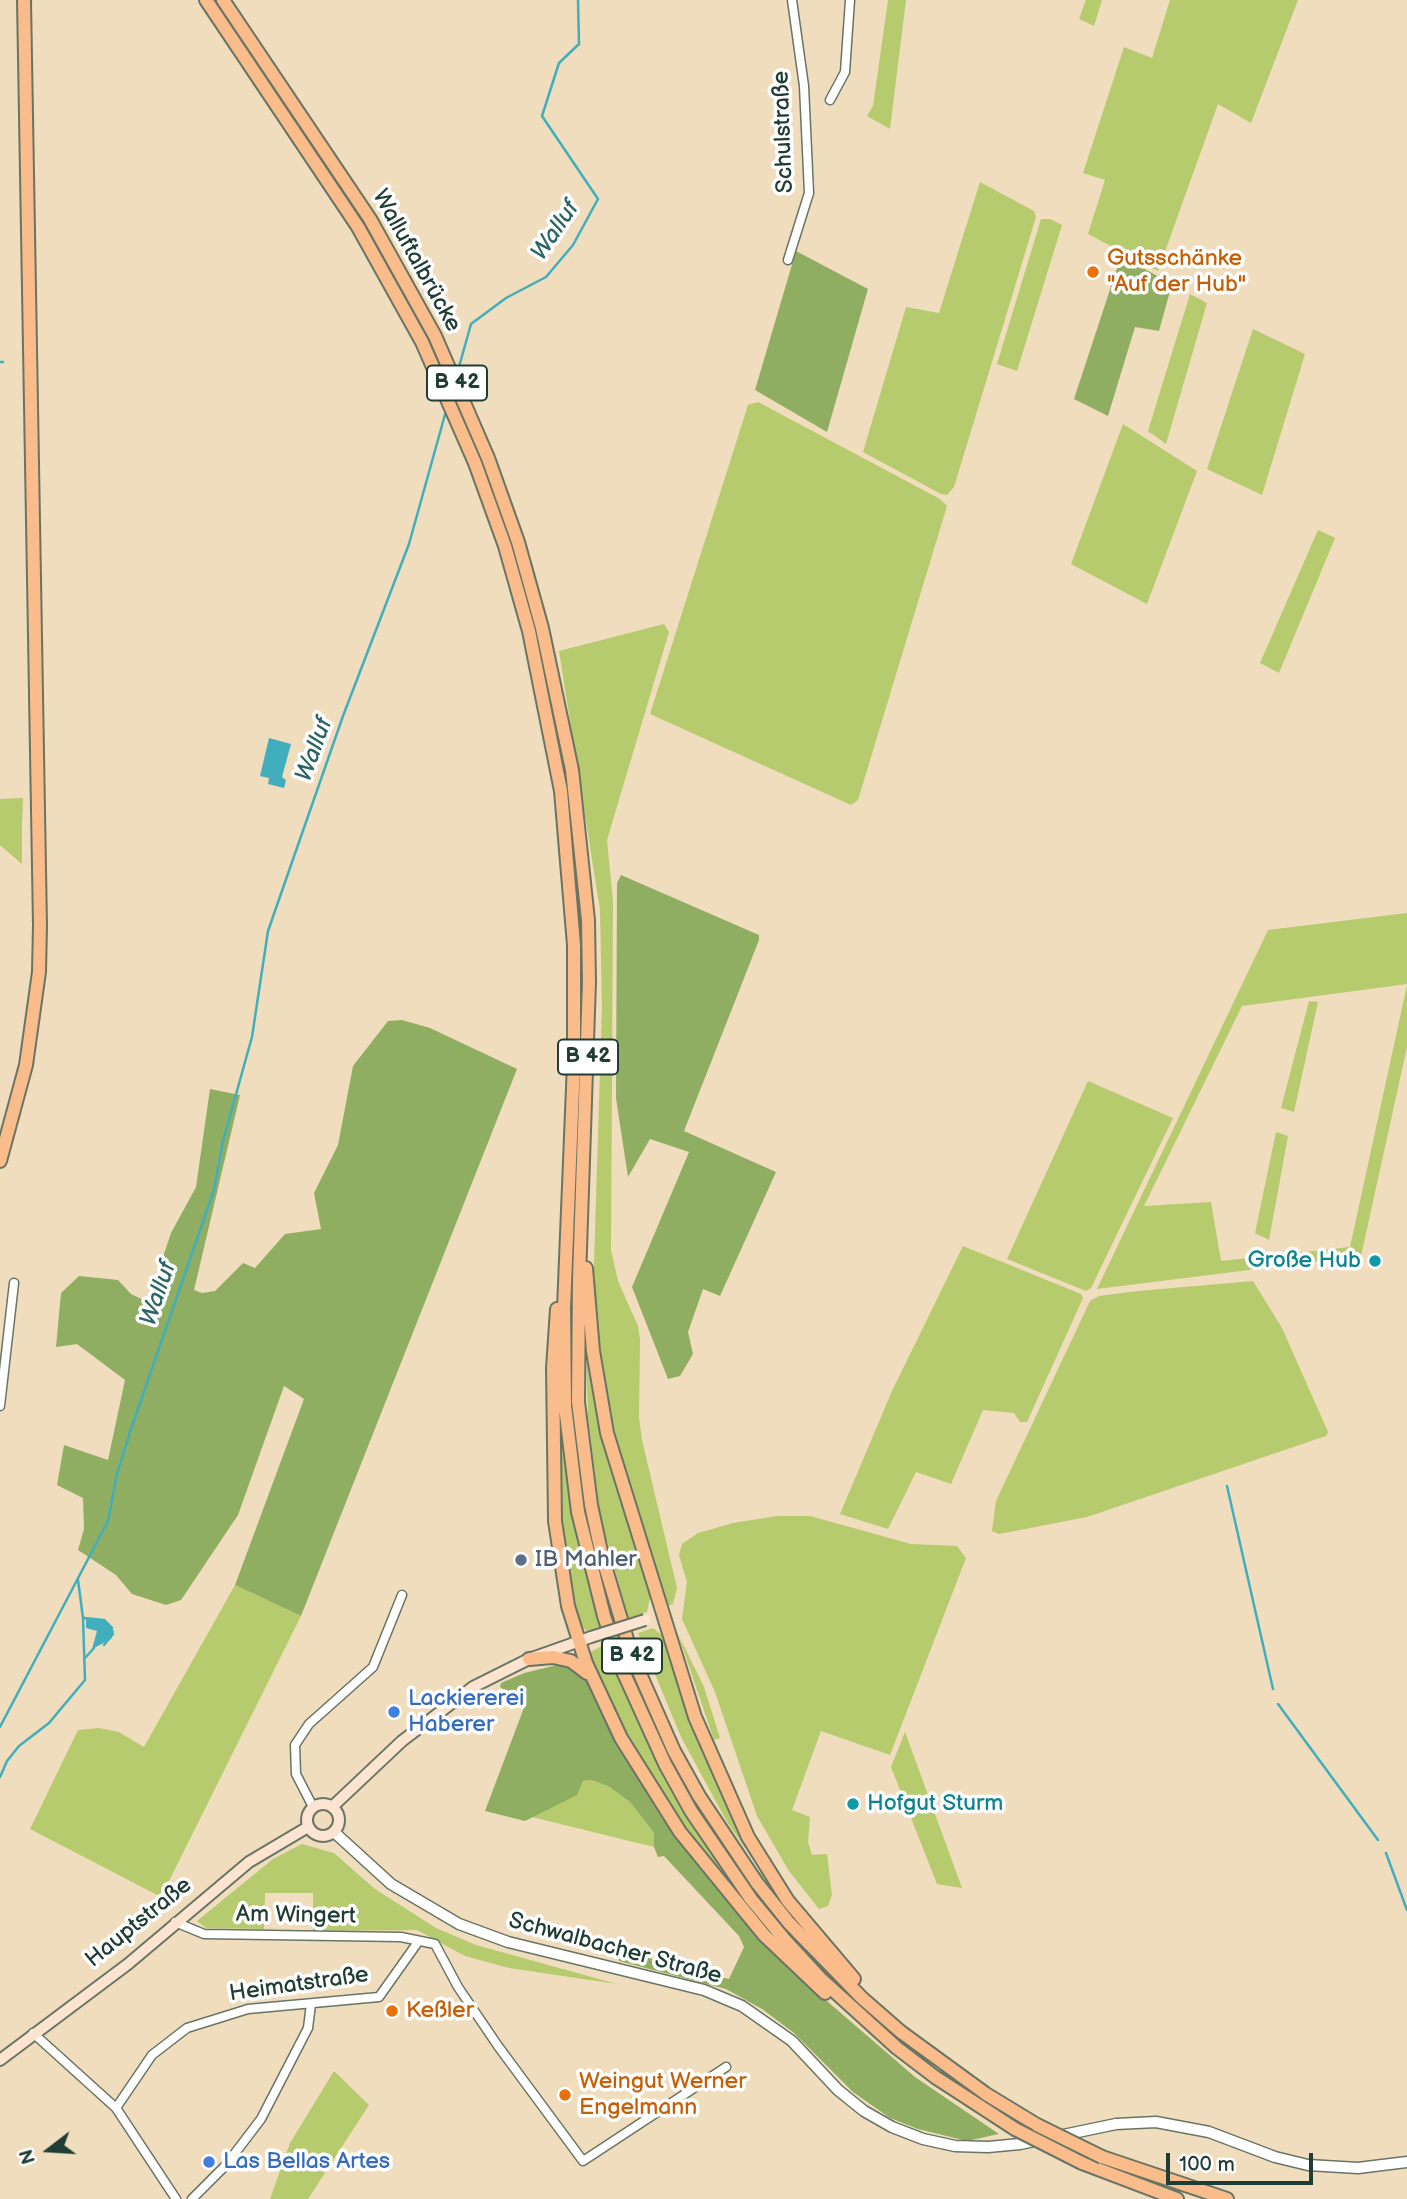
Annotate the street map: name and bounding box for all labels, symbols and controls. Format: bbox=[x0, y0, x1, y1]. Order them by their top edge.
street label: Schulstraße bbox=[768, 70, 800, 194]
street label: Walluftalbrücke bbox=[366, 185, 466, 337]
water label: Walluf bbox=[526, 196, 586, 266]
place label: Gutsschänke "Auf der Hub" bbox=[1107, 245, 1246, 299]
marker: Gutsschänke "Auf der Hub" bbox=[1085, 264, 1101, 280]
road number: B 42 bbox=[427, 366, 487, 400]
water label: Walluf bbox=[290, 714, 340, 786]
road number: B 42 bbox=[558, 1040, 618, 1074]
place label: Große Hub bbox=[1248, 1247, 1361, 1275]
marker: Große Hub bbox=[1367, 1253, 1383, 1269]
water label: Walluf bbox=[135, 1258, 183, 1330]
place label: IB Mahler bbox=[535, 1546, 637, 1574]
marker: IB Mahler bbox=[513, 1552, 529, 1568]
road number: B 42 bbox=[602, 1638, 662, 1674]
place label: Lackiererei Haberer bbox=[408, 1685, 524, 1739]
marker: Lackiererei Haberer bbox=[386, 1704, 402, 1720]
place label: Hofgut Sturm bbox=[867, 1790, 1003, 1818]
marker: Hofgut Sturm bbox=[845, 1796, 861, 1812]
street label: Hauptstraße bbox=[80, 1872, 198, 1974]
street label: Am Wingert bbox=[236, 1901, 356, 1931]
street label: Schwalbacher Straße bbox=[505, 1907, 725, 1991]
street label: Heimatstraße bbox=[228, 1962, 370, 2008]
place label: Keßler bbox=[406, 1997, 474, 2025]
marker: Keßler bbox=[384, 2003, 400, 2019]
place label: Weingut Werner Engelmann bbox=[579, 2068, 747, 2122]
marker: Weingut Werner Engelmann bbox=[557, 2087, 573, 2103]
north arrow bbox=[14, 2115, 84, 2185]
scale bar bbox=[1169, 2140, 1316, 2184]
text: N bbox=[15, 2146, 42, 2166]
place label: Las Bellas Artes bbox=[223, 2148, 390, 2176]
text: 100 m bbox=[1179, 2152, 1235, 2177]
marker: Las Bellas Artes bbox=[201, 2154, 217, 2170]

